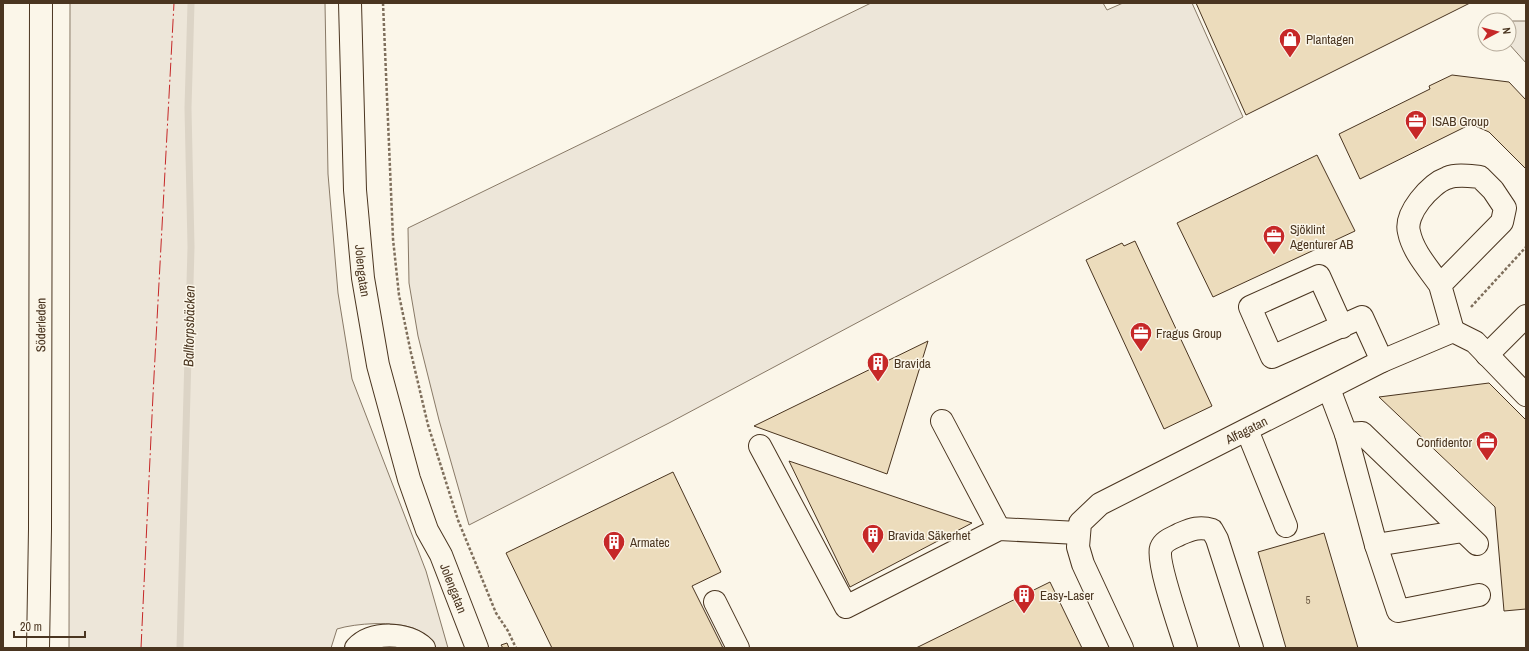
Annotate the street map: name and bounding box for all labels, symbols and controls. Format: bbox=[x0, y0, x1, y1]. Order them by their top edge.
north arrow bbox=[1477, 12, 1517, 52]
shop icon: Plantagen bbox=[1277, 26, 1303, 59]
text: N bbox=[1500, 27, 1514, 35]
place label: Plantagen bbox=[1306, 31, 1354, 48]
office icon: ISAB Group bbox=[1403, 108, 1429, 141]
place label: ISAB Group bbox=[1432, 113, 1489, 130]
place label: Sjöklint Agenturer AB bbox=[1289, 221, 1353, 253]
office icon: Sjöklint Agenturer AB bbox=[1261, 223, 1287, 256]
street label: Jolengatan bbox=[351, 244, 374, 298]
water label: Balltorpsbäcken bbox=[179, 285, 199, 367]
street label: Söderleden bbox=[32, 298, 49, 352]
office icon: Fragus Group bbox=[1128, 320, 1154, 353]
place label: Fragus Group bbox=[1156, 325, 1222, 342]
building icon: Bravida bbox=[865, 350, 891, 383]
place label: Bravida bbox=[894, 355, 931, 372]
street label: Alfagatan bbox=[1222, 412, 1271, 449]
office icon: Confidentor bbox=[1474, 429, 1500, 462]
place label: Confidentor bbox=[1416, 434, 1472, 451]
building icon: Bravida Säkerhet bbox=[860, 522, 886, 555]
place label: Bravida Säkerhet bbox=[888, 527, 970, 544]
building icon: Armatec bbox=[601, 529, 627, 562]
place label: Armatec bbox=[629, 534, 670, 551]
street label: Jolengatan bbox=[436, 561, 471, 616]
building icon: Easy-Laser bbox=[1011, 582, 1037, 615]
place label: Easy-Laser bbox=[1040, 587, 1094, 604]
house number: 5 bbox=[1305, 593, 1311, 607]
scale bar bbox=[14, 613, 85, 639]
text: 20 m bbox=[20, 619, 42, 635]

